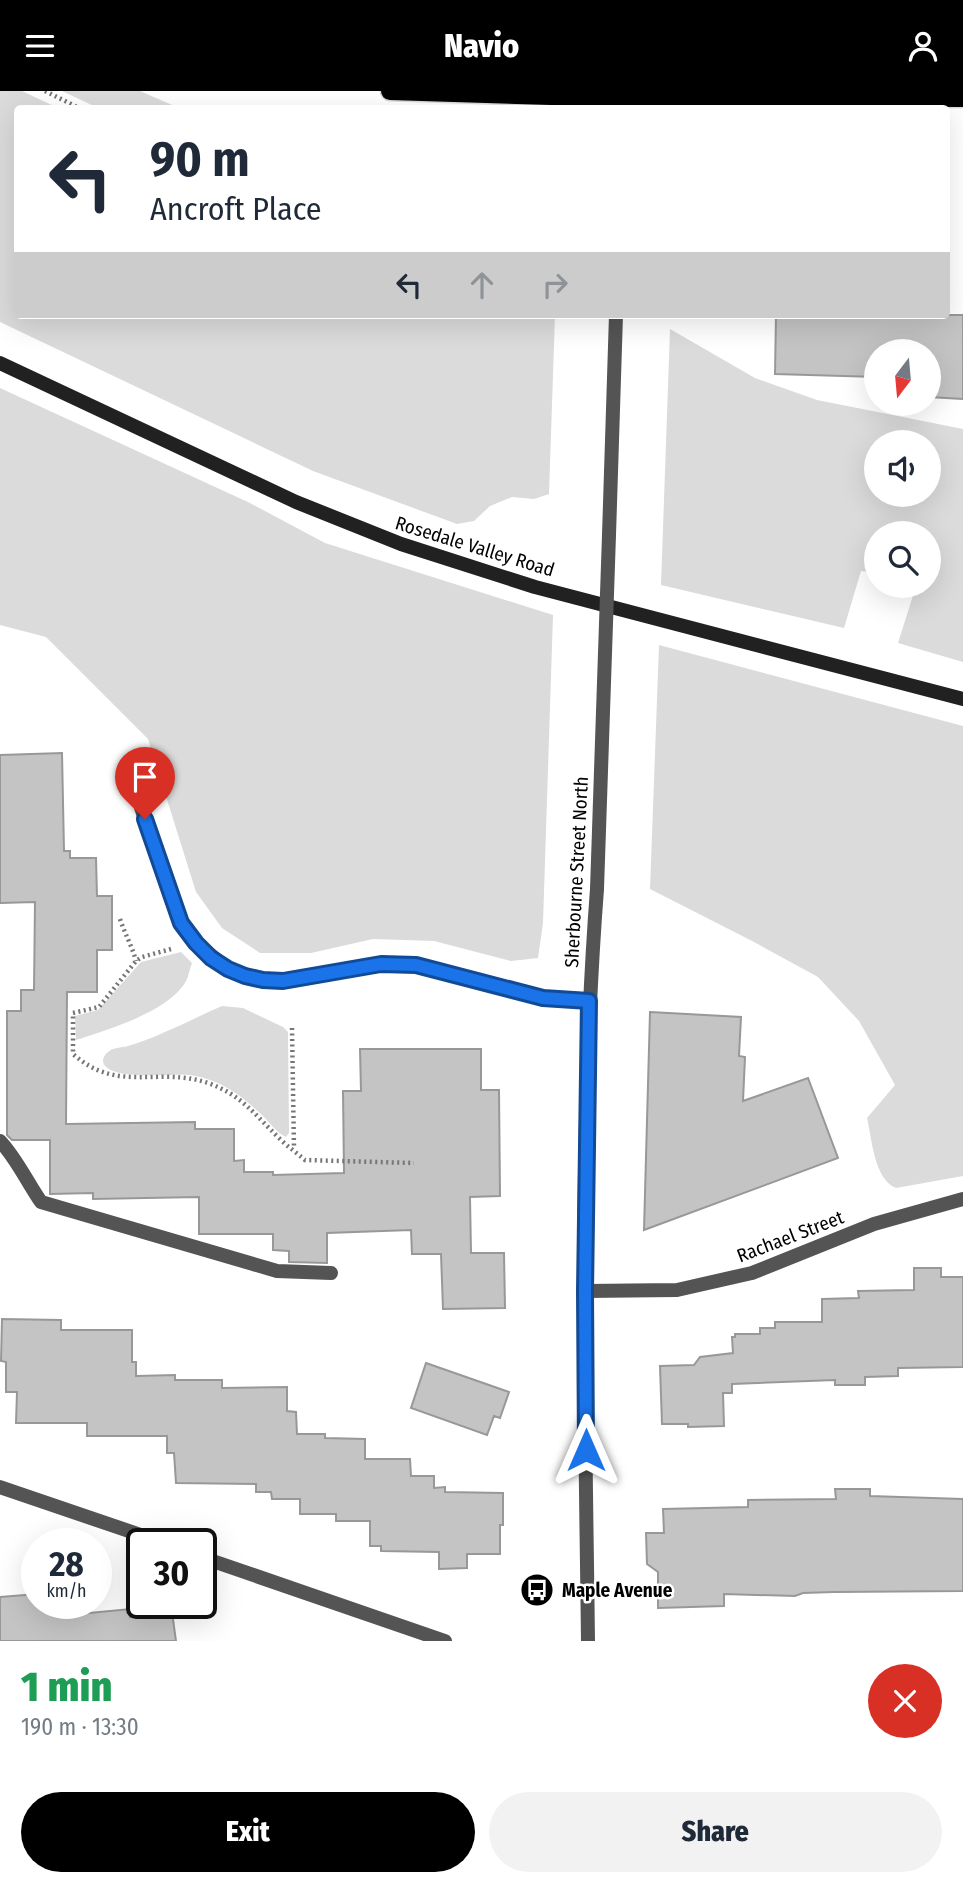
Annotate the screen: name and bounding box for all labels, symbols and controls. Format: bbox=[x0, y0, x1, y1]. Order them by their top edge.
icon: menu bbox=[21, 27, 59, 65]
text: Navio bbox=[444, 27, 519, 65]
icon: person bbox=[904, 27, 942, 65]
text: 90 m bbox=[150, 130, 250, 189]
icon: left bbox=[35, 133, 126, 224]
text: Ancroft Place bbox=[150, 190, 322, 228]
icon: left bbox=[390, 266, 428, 304]
icon: ahead bbox=[463, 266, 501, 304]
icon: right bbox=[536, 266, 574, 304]
north arrow bbox=[864, 339, 942, 417]
map controls bbox=[864, 339, 941, 598]
button: sound bbox=[864, 430, 941, 507]
street label: Rosedale Valley Road bbox=[392, 511, 557, 582]
button: search bbox=[864, 521, 941, 598]
pin bbox=[115, 747, 175, 819]
icon: arrive bbox=[126, 758, 164, 796]
street label: Sherbourne Street North bbox=[560, 776, 593, 968]
street label: Rachael Street bbox=[734, 1205, 848, 1267]
position arrow bbox=[549, 1413, 623, 1487]
speed limit sign: 30 bbox=[126, 1528, 217, 1619]
text: 28 bbox=[49, 1543, 84, 1585]
bus stop icon: Maple Avenue bbox=[518, 1571, 556, 1609]
place label: Maple Avenue bbox=[562, 1579, 673, 1602]
text: km/h bbox=[46, 1580, 87, 1602]
text: 1 min bbox=[21, 1662, 112, 1712]
button: close bbox=[868, 1664, 942, 1738]
text: 190 m · 13:30 bbox=[21, 1713, 139, 1741]
button: Exit bbox=[21, 1792, 475, 1872]
button: Share bbox=[489, 1792, 942, 1872]

